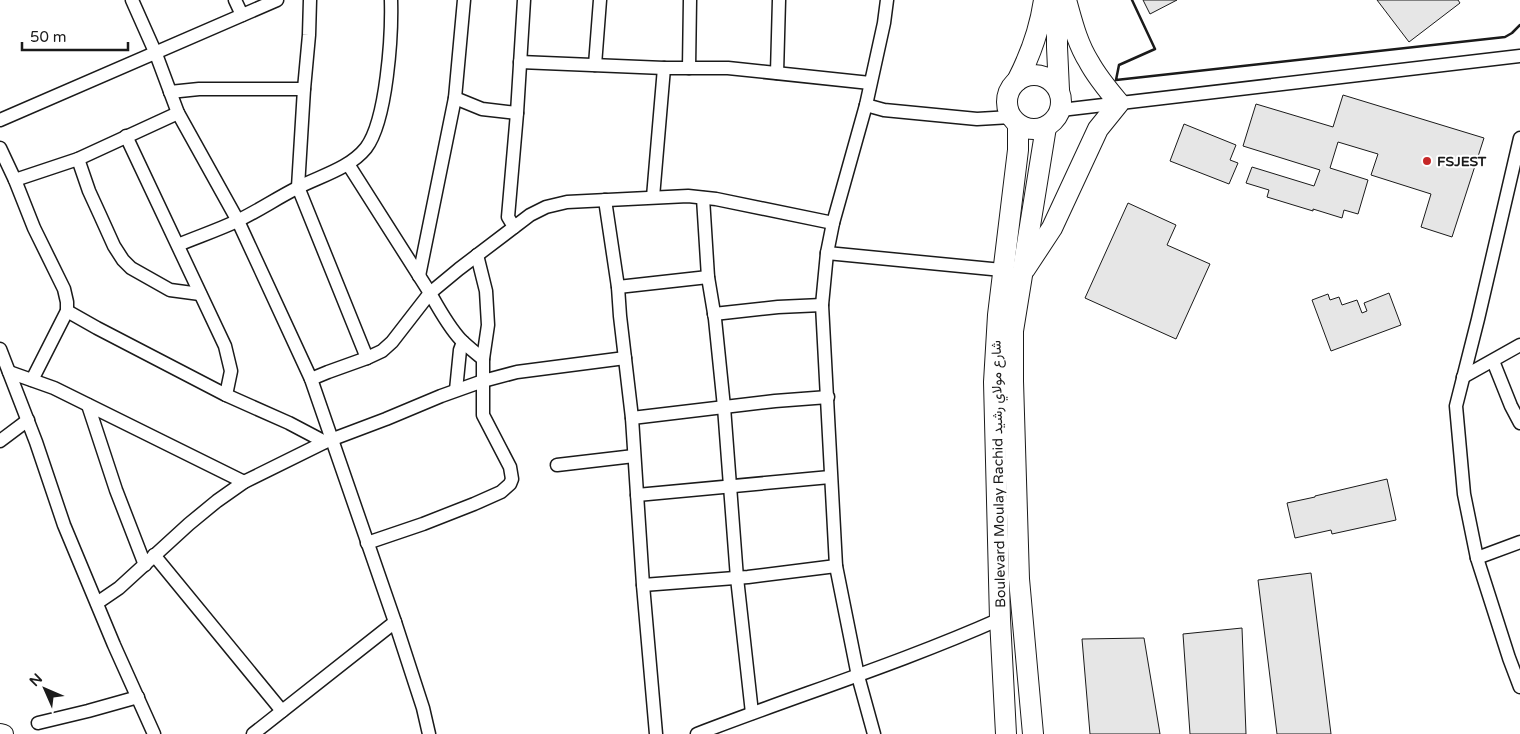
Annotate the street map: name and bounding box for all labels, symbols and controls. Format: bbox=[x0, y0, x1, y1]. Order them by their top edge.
scale bar bbox=[22, 20, 129, 52]
text: 50 m bbox=[30, 28, 67, 46]
place label: FSJEST bbox=[1437, 153, 1487, 170]
marker: FSJEST bbox=[1421, 155, 1433, 167]
street label: Boulevard Moulay Rachid شارع مولاي رشيد bbox=[988, 340, 1012, 608]
north arrow bbox=[20, 664, 70, 714]
text: N bbox=[26, 670, 46, 690]

